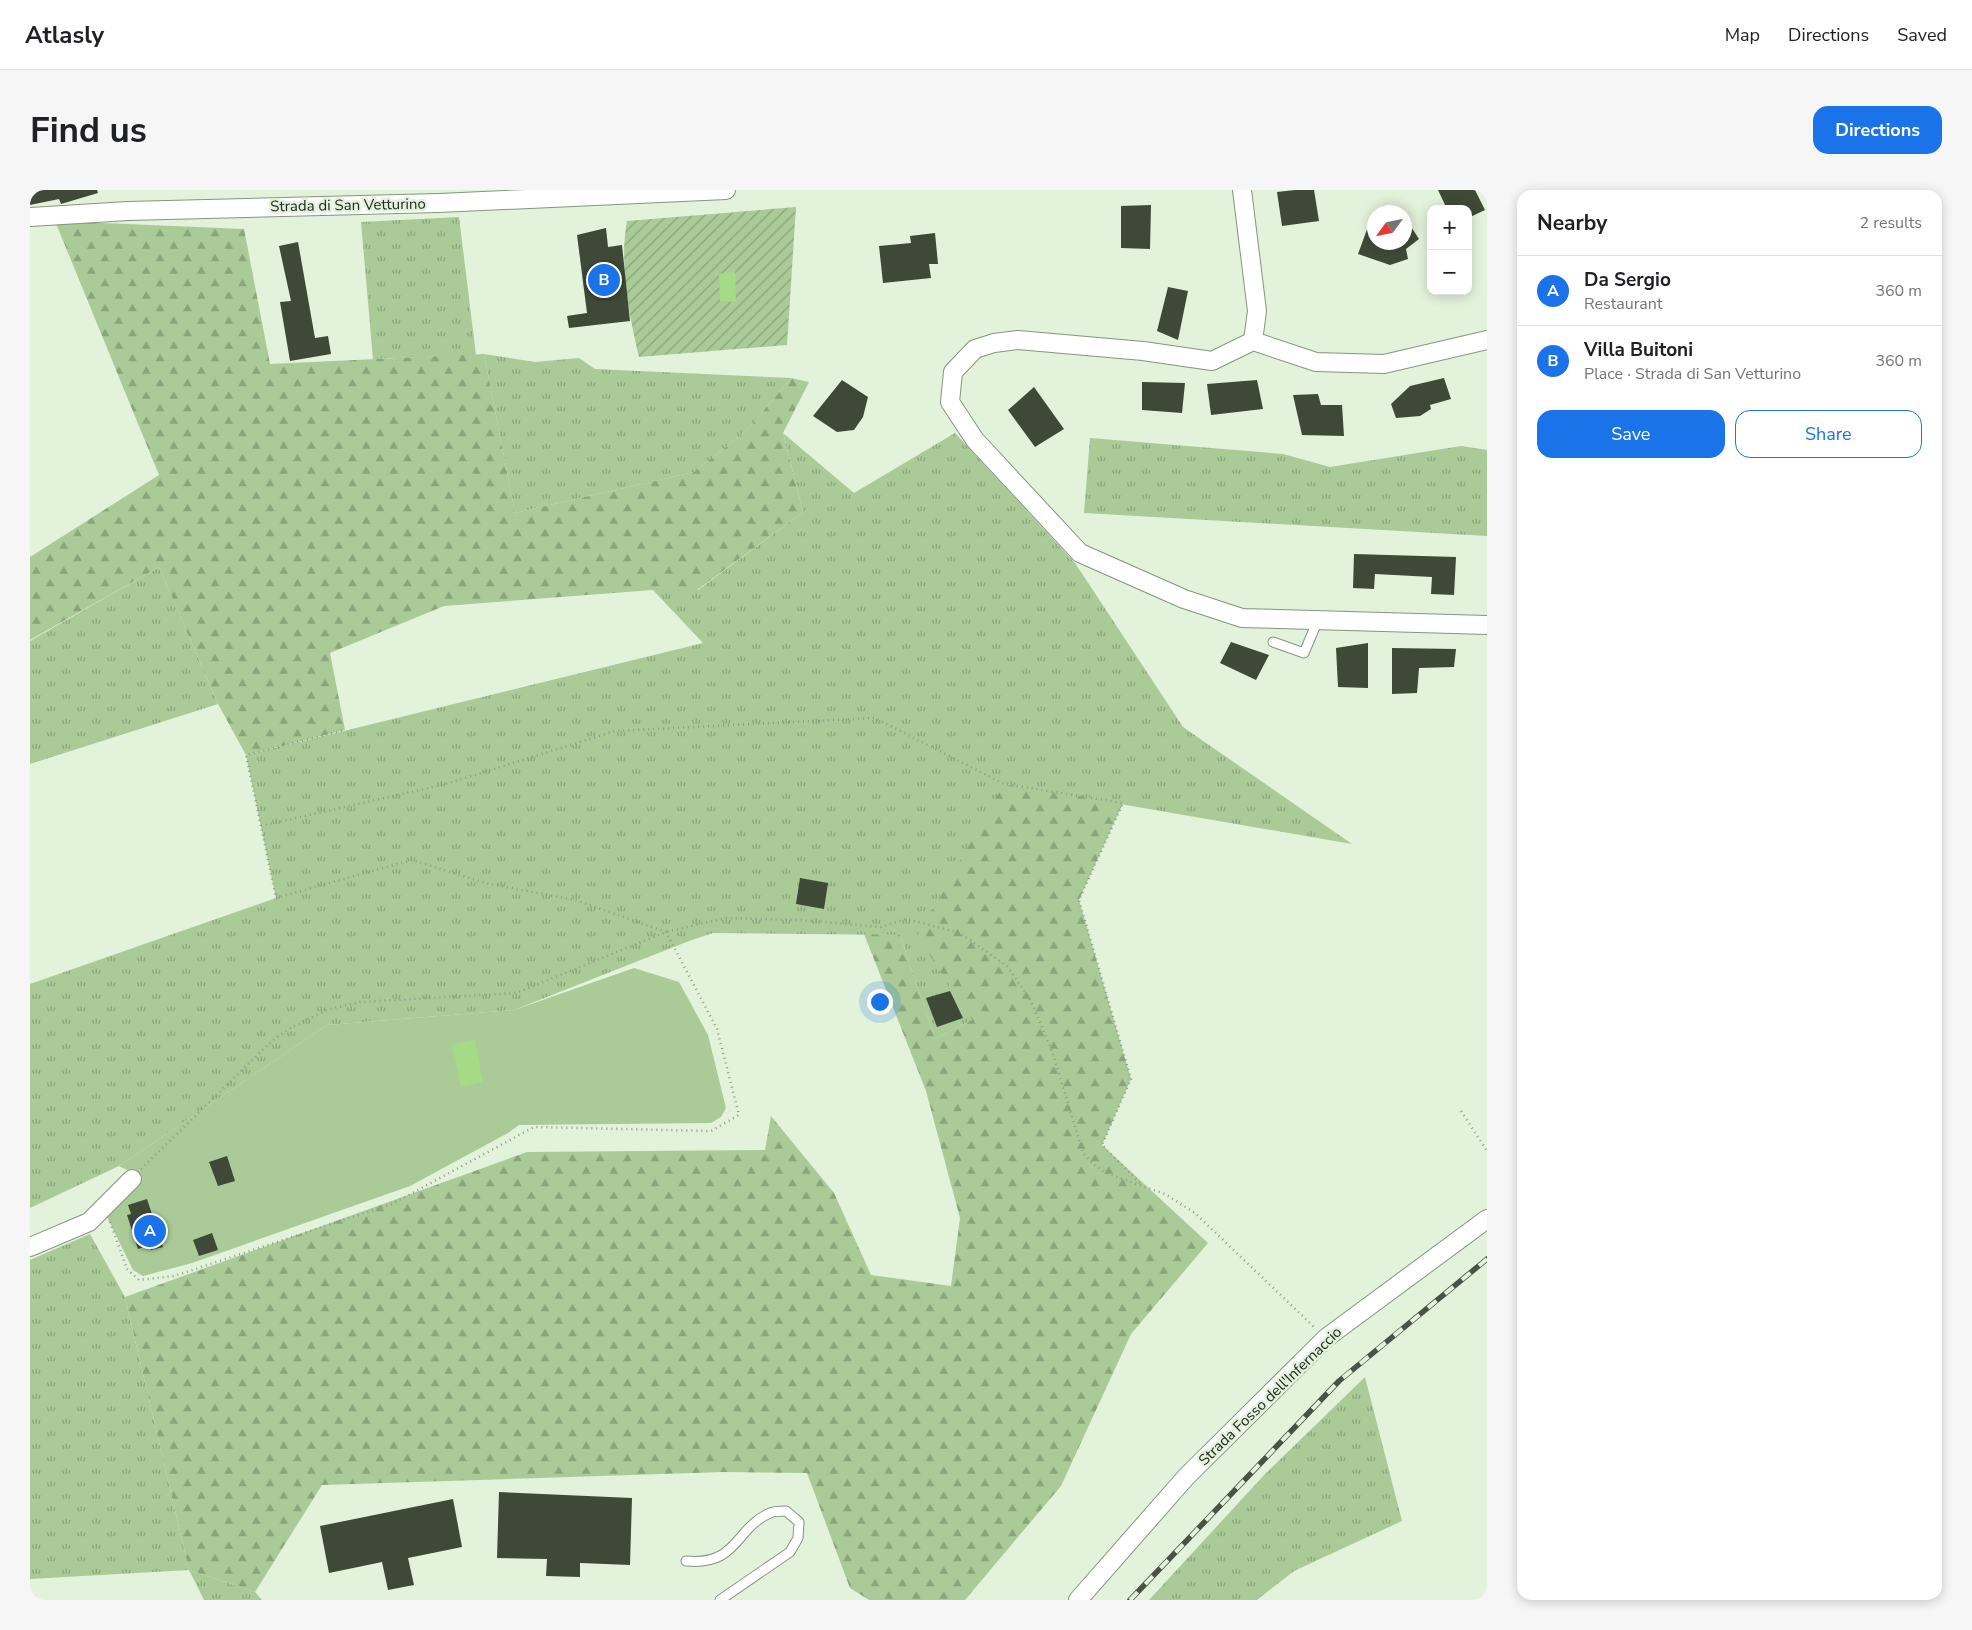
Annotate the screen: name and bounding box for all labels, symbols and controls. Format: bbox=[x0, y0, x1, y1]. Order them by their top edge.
text: Atlasly bbox=[25, 19, 104, 51]
text: Map bbox=[1725, 23, 1760, 47]
text: Directions bbox=[1788, 23, 1869, 47]
text: Saved bbox=[1897, 23, 1947, 47]
button: Directions bbox=[1813, 106, 1942, 154]
text: Find us bbox=[30, 107, 147, 154]
street label: Strada di San Vetturino bbox=[270, 194, 426, 216]
north arrow bbox=[1367, 205, 1412, 250]
map controls bbox=[1427, 205, 1472, 295]
button: + bbox=[1427, 205, 1472, 250]
text: Nearby bbox=[1537, 209, 1607, 237]
text: 2 results bbox=[1860, 212, 1922, 234]
button: − bbox=[1427, 250, 1472, 295]
pin: B bbox=[588, 261, 620, 299]
text: Da Sergio bbox=[1584, 267, 1671, 293]
text: A bbox=[1547, 280, 1559, 302]
text: 360 m bbox=[1875, 280, 1922, 302]
text: Restaurant bbox=[1584, 293, 1663, 315]
text: Villa Buitoni bbox=[1584, 337, 1693, 363]
text: B bbox=[1547, 350, 1559, 372]
text: 360 m bbox=[1875, 350, 1922, 372]
text: Place · Strada di San Vetturino bbox=[1584, 363, 1801, 385]
button: Save bbox=[1537, 410, 1725, 458]
button: Share bbox=[1735, 410, 1922, 458]
your location bbox=[867, 989, 893, 1015]
pin: A bbox=[134, 1212, 166, 1250]
street label: Strada Fosso dell'Infernaccio bbox=[1194, 1322, 1346, 1470]

